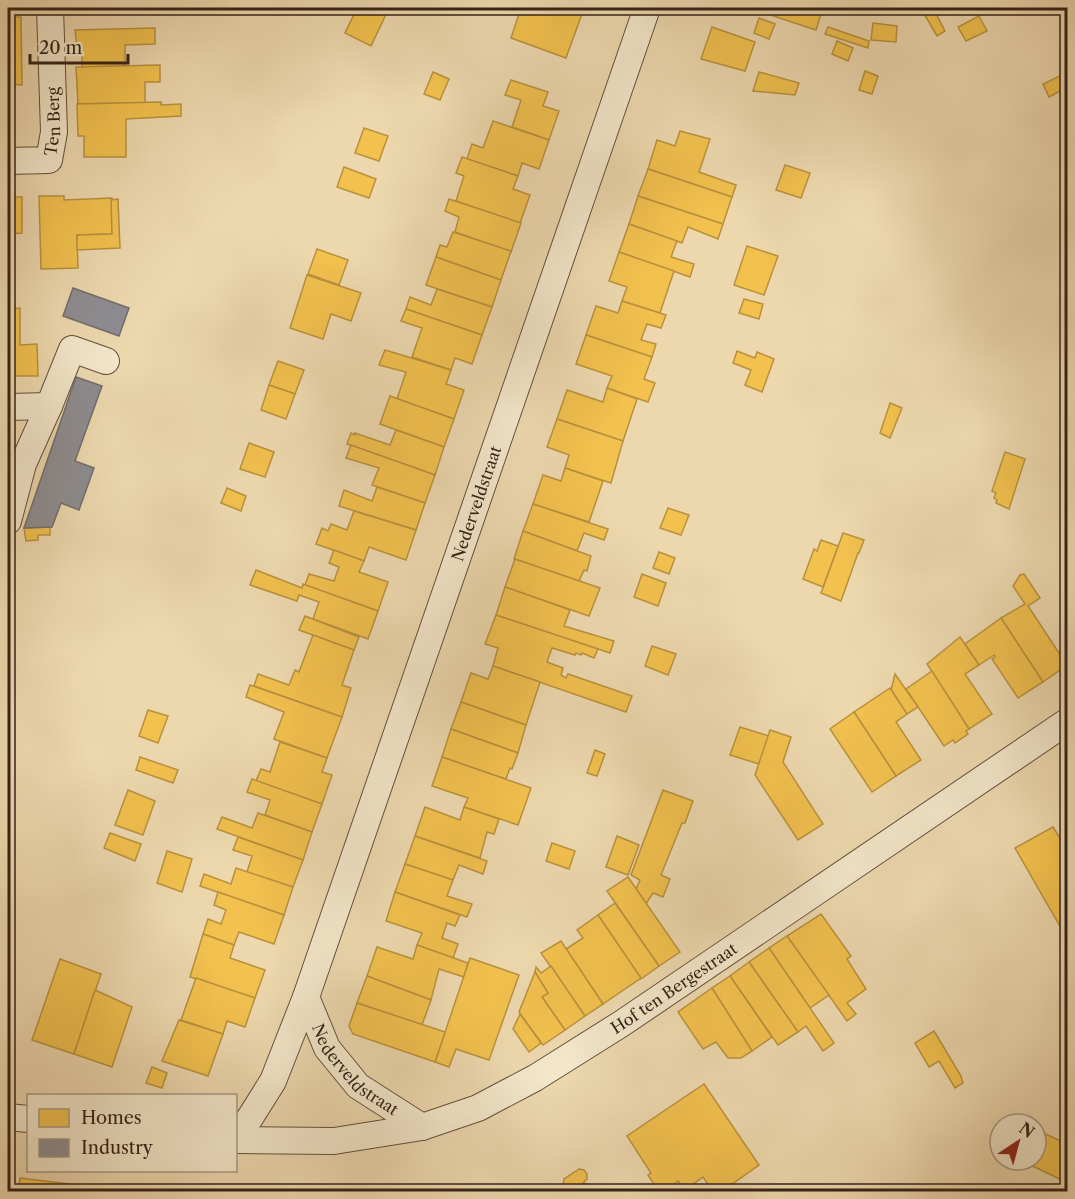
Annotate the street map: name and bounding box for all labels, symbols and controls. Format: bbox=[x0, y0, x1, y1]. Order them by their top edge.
scale bar bbox=[30, 27, 128, 65]
text: 20 m bbox=[39, 37, 83, 59]
street label: Ten Berg bbox=[40, 86, 64, 157]
street label: Nederveldstraat bbox=[447, 443, 505, 564]
street label: Hof ten Bergestraat bbox=[607, 938, 741, 1038]
street label: Nederveldstraat bbox=[308, 1021, 403, 1120]
legend bbox=[27, 1094, 237, 1172]
text: Homes bbox=[81, 1107, 142, 1129]
north arrow bbox=[988, 1112, 1048, 1172]
text: N bbox=[1015, 1118, 1038, 1142]
text: Industry bbox=[81, 1137, 154, 1159]

